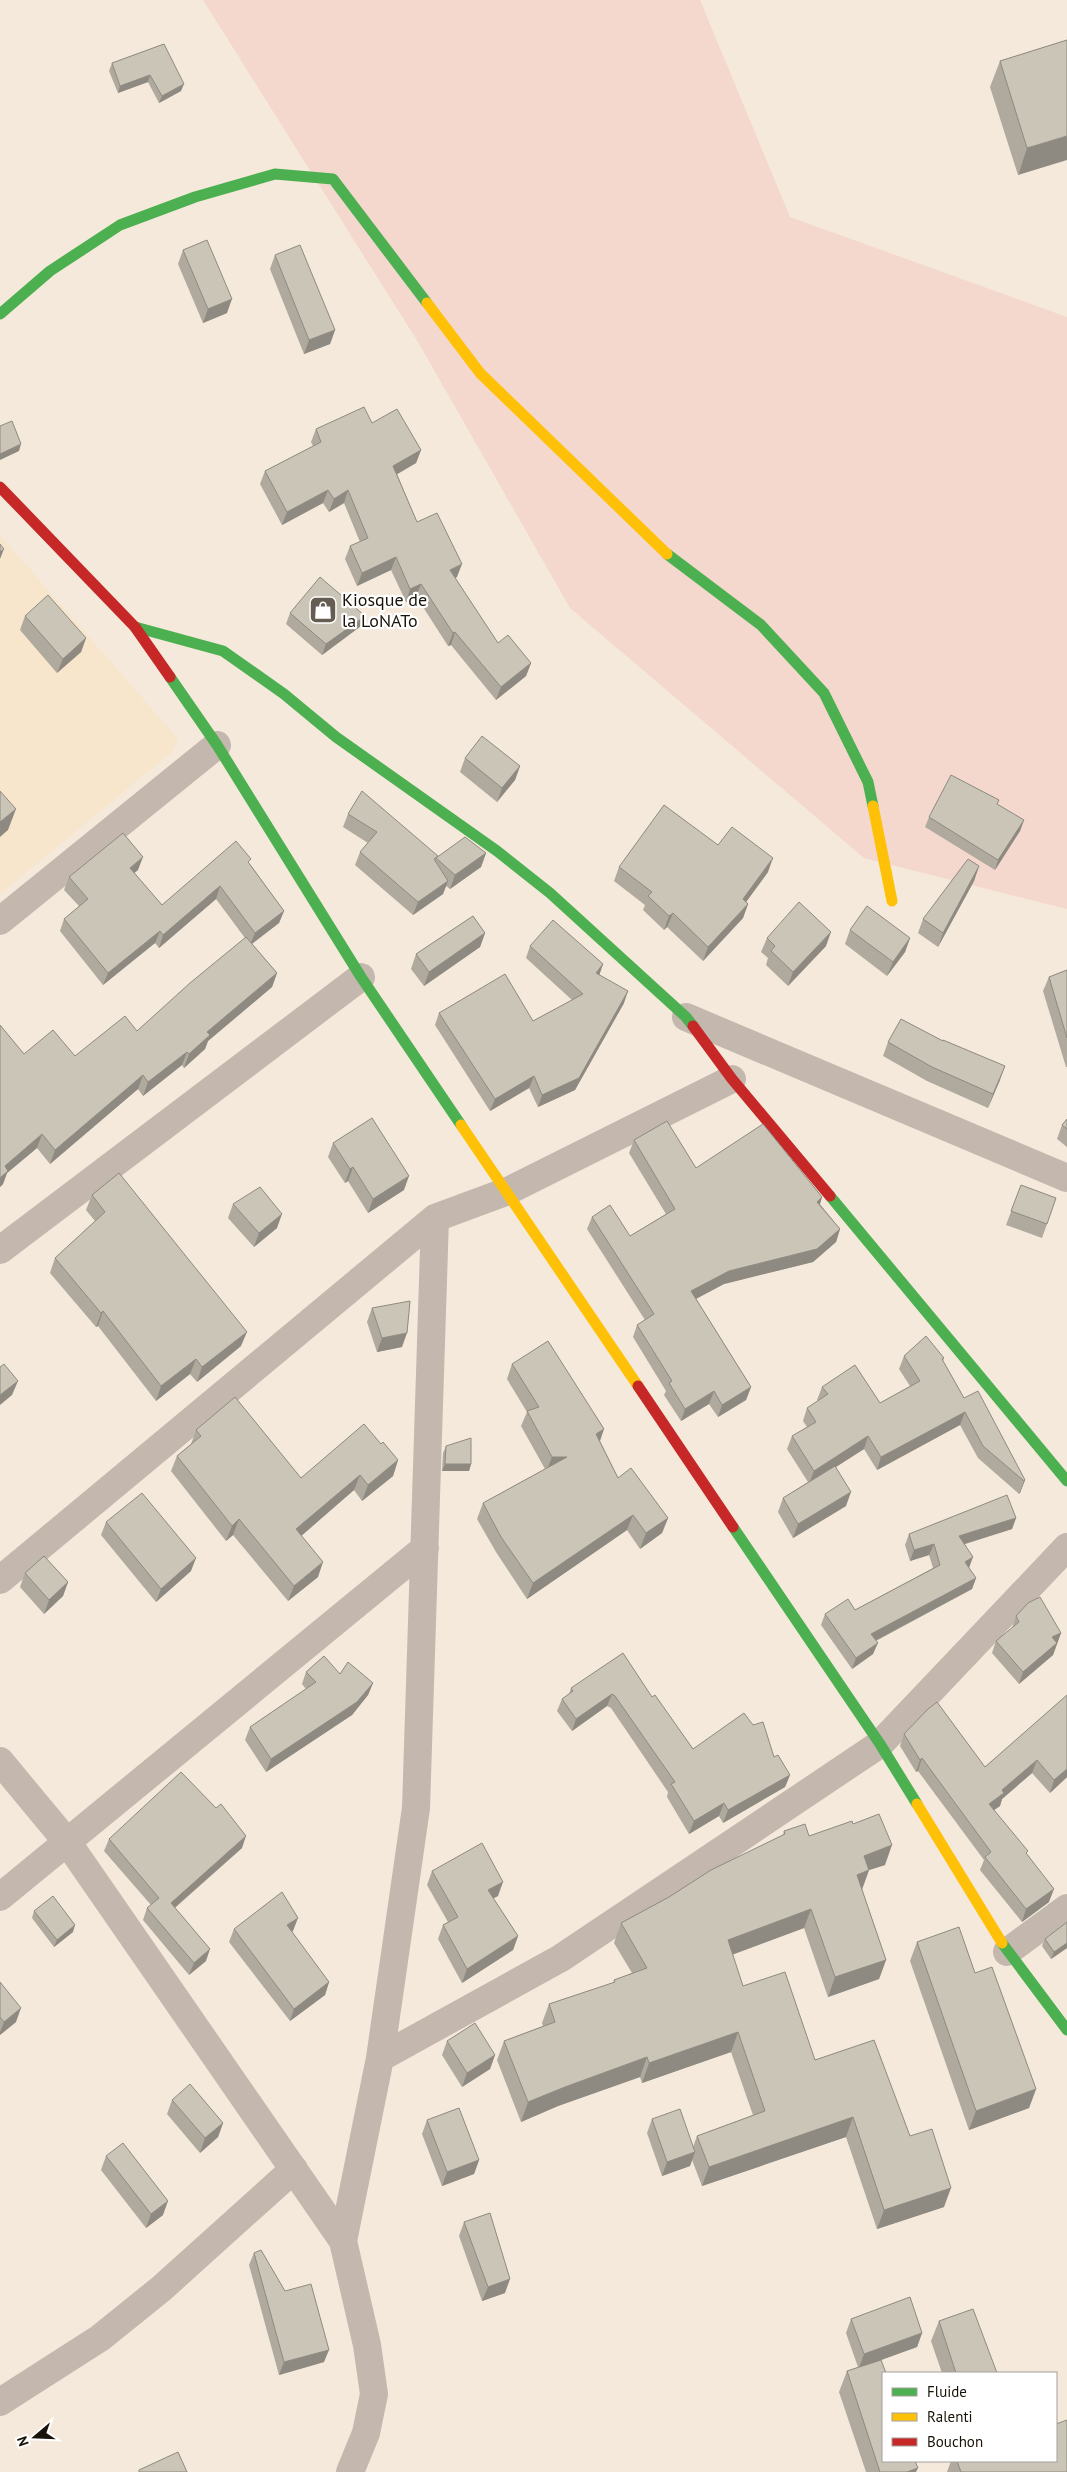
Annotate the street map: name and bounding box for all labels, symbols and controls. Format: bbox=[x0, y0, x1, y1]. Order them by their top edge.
place label: Kiosque de la LoNATo bbox=[342, 588, 427, 632]
shop icon: Kiosque de la LoNATo bbox=[308, 595, 338, 625]
legend bbox=[882, 2372, 1057, 2462]
text: Fluide bbox=[927, 2382, 967, 2401]
text: Ralenti bbox=[927, 2407, 973, 2426]
north arrow bbox=[10, 2412, 60, 2462]
text: Bouchon bbox=[927, 2432, 983, 2451]
text: N bbox=[13, 2434, 33, 2449]

